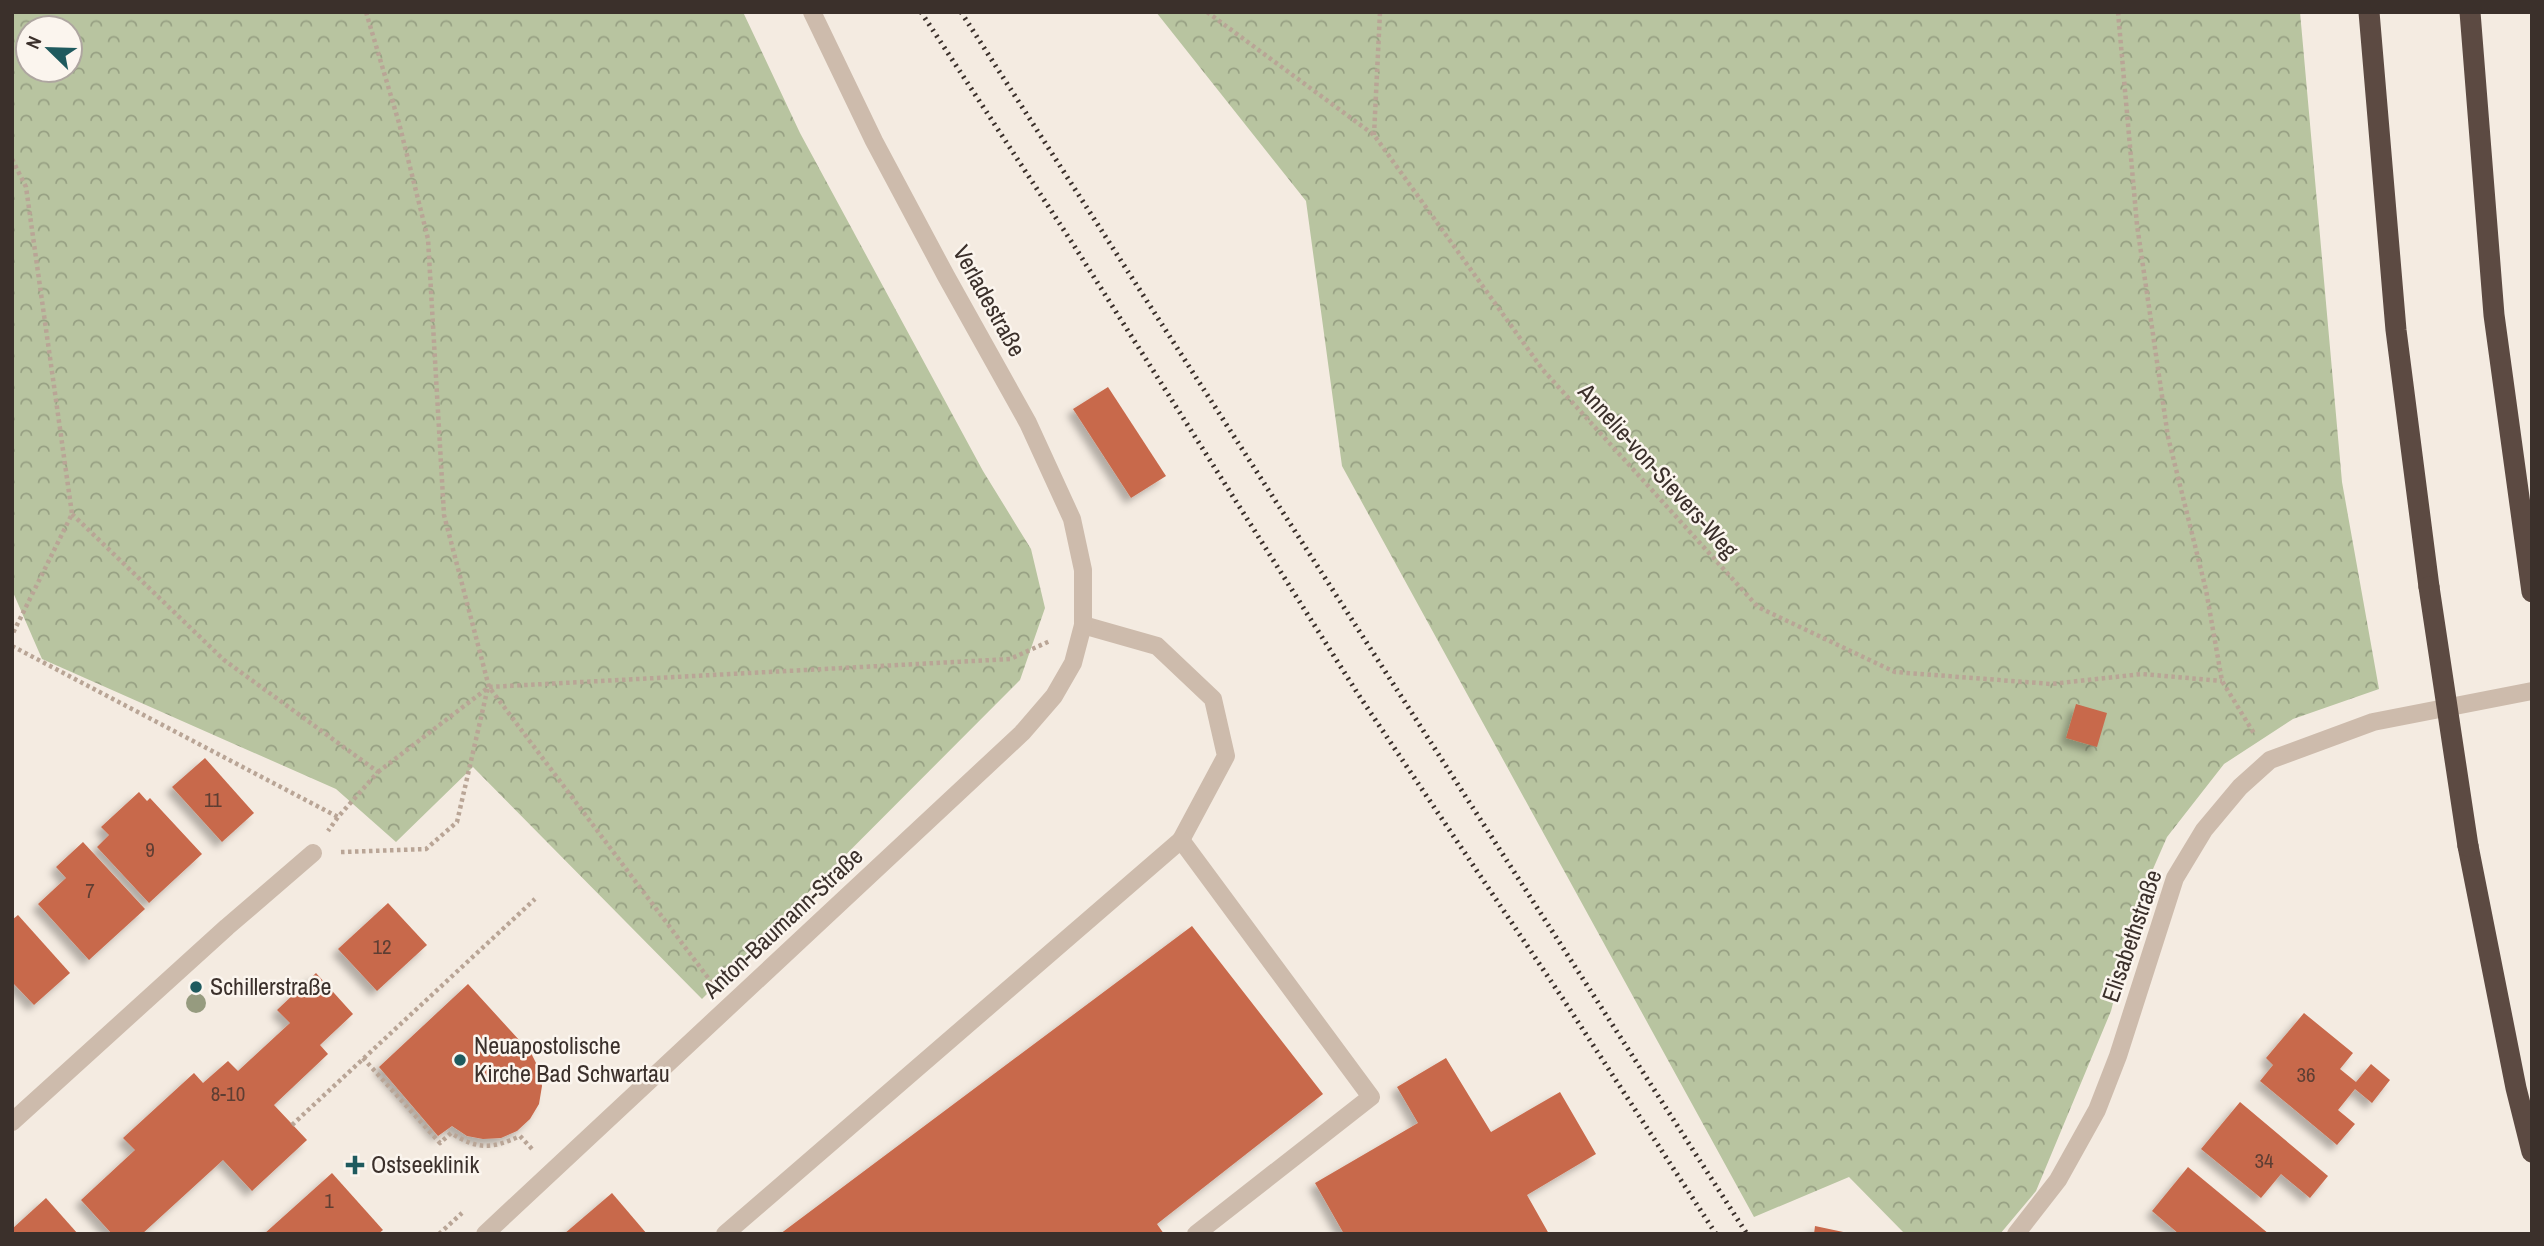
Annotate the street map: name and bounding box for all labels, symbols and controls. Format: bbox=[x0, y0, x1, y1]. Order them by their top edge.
north arrow bbox=[14, 14, 84, 84]
text: N bbox=[19, 32, 48, 53]
street label: Verladestraße bbox=[946, 239, 1034, 362]
street label: Annelie-von-Sievers-Weg bbox=[1571, 375, 1746, 565]
house number: 11 bbox=[204, 785, 222, 814]
house number: 9 bbox=[145, 835, 155, 864]
street label: Anton-Baumann-Straße bbox=[695, 840, 869, 1006]
street label: Elisabethstraße bbox=[2093, 865, 2169, 1006]
house number: 7 bbox=[85, 876, 95, 905]
house number: 12 bbox=[372, 932, 392, 961]
place label: Schillerstraße bbox=[210, 970, 331, 1002]
marker: Schillerstraße bbox=[188, 979, 204, 995]
place label: Neuapostolische Kirche Bad Schwartau bbox=[474, 1029, 670, 1089]
marker: Neuapostolische Kirche Bad Schwartau bbox=[452, 1052, 468, 1068]
house number: 36 bbox=[2296, 1060, 2316, 1089]
house number: 8-10 bbox=[211, 1079, 245, 1108]
house number: 34 bbox=[2254, 1146, 2274, 1175]
place label: Ostseeklinik bbox=[371, 1148, 479, 1180]
marker: Ostseeklinik bbox=[345, 1155, 365, 1175]
house number: 1 bbox=[324, 1186, 334, 1215]

